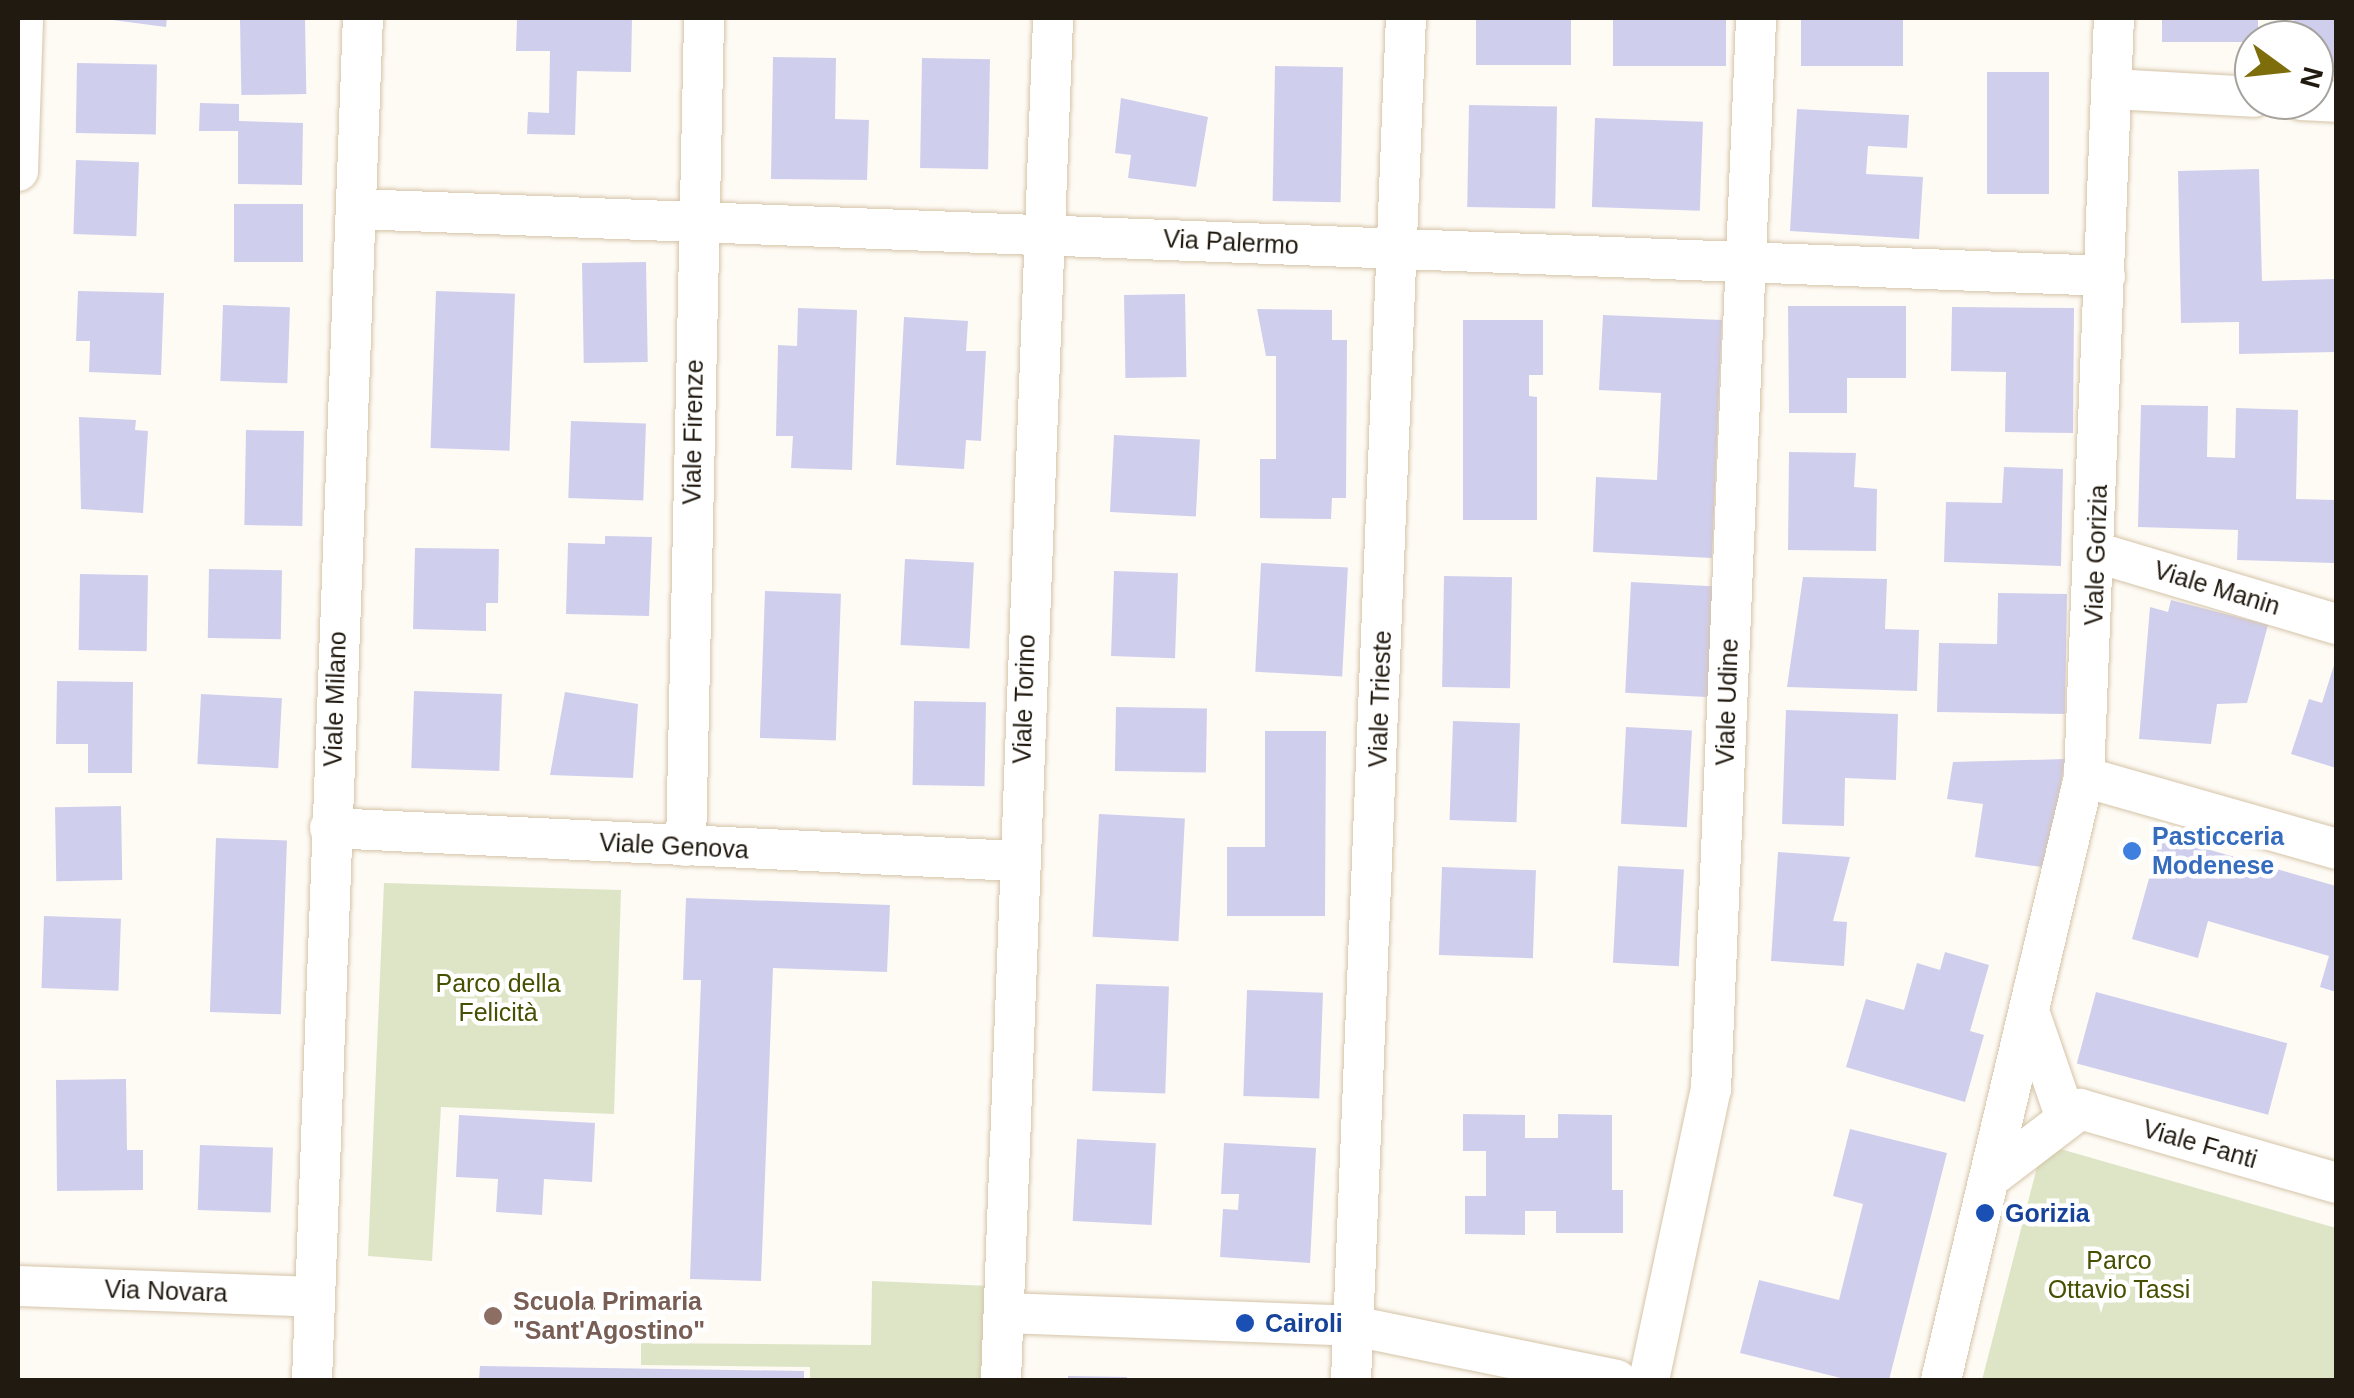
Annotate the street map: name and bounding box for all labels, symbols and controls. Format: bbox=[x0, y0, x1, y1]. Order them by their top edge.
north arrow bbox=[2234, 20, 2334, 120]
text: N bbox=[2294, 64, 2329, 91]
street label: Via Palermo bbox=[1162, 223, 1300, 261]
street label: Viale Firenze bbox=[677, 359, 709, 505]
street label: Viale Gorizia bbox=[2079, 484, 2113, 626]
street label: Viale Manin bbox=[2150, 555, 2284, 621]
street label: Viale Trieste bbox=[1363, 630, 1397, 768]
street label: Viale Milano bbox=[318, 631, 352, 767]
street label: Viale Torino bbox=[1007, 633, 1041, 765]
street label: Viale Udine bbox=[1710, 638, 1744, 766]
place label: Pasticceria Modenese bbox=[2152, 822, 2284, 881]
street label: Viale Genova bbox=[598, 827, 750, 865]
marker: Pasticceria Modenese bbox=[2121, 840, 2143, 862]
park label: Parco della Felicità bbox=[435, 969, 561, 1028]
street label: Viale Fanti bbox=[2139, 1113, 2261, 1175]
place label: Gorizia bbox=[2005, 1198, 2090, 1228]
marker: Gorizia bbox=[1974, 1202, 1996, 1224]
park label: Parco Ottavio Tassi bbox=[2047, 1246, 2191, 1305]
street label: Via Novara bbox=[104, 1274, 228, 1308]
place label: Scuola Primaria "Sant'Agostino" bbox=[513, 1287, 705, 1346]
marker: Scuola Primaria "Sant'Agostino" bbox=[482, 1305, 504, 1327]
place label: Cairoli bbox=[1265, 1308, 1343, 1338]
marker: Cairoli bbox=[1234, 1312, 1256, 1334]

